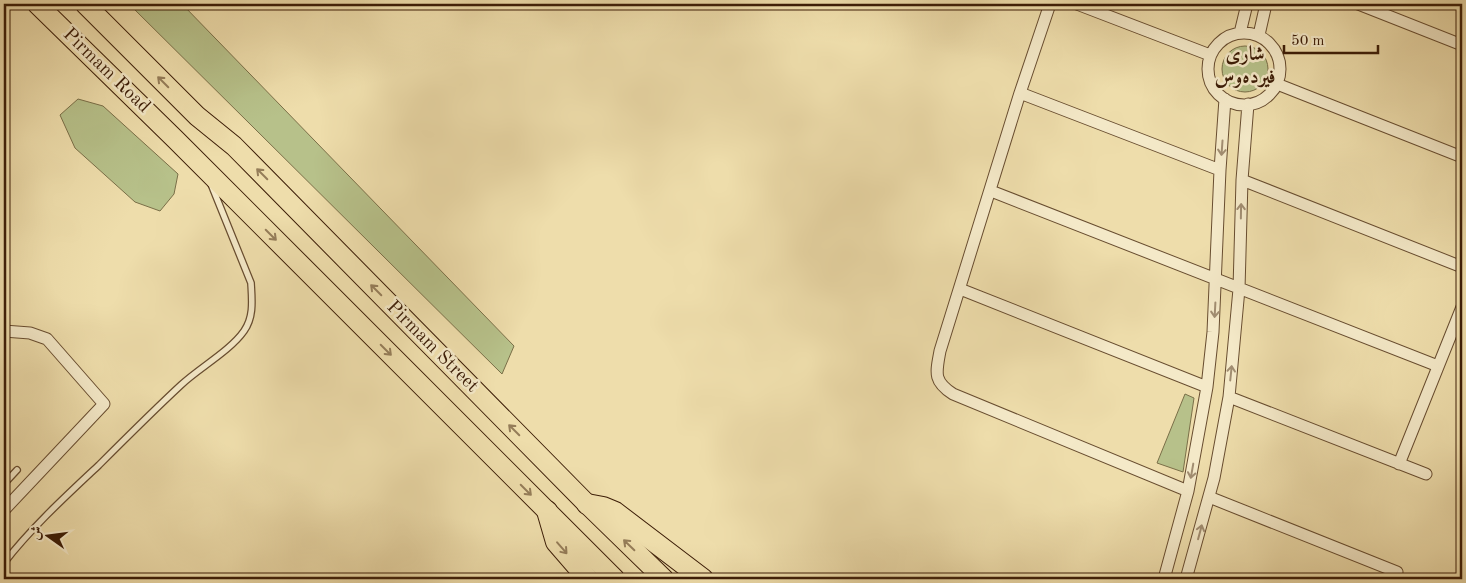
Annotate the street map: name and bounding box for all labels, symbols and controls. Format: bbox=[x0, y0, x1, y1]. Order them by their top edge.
scale bar bbox=[1284, 22, 1377, 54]
street label: Pirmam Road bbox=[59, 25, 153, 117]
text: 50 m bbox=[1291, 34, 1325, 49]
district label: شاری فیردەوس bbox=[1214, 44, 1276, 88]
one-way arrow bbox=[157, 76, 169, 88]
one-way arrow bbox=[1217, 140, 1227, 156]
one-way arrow bbox=[256, 168, 268, 180]
one-way arrow bbox=[1236, 203, 1246, 220]
one-way arrow bbox=[265, 229, 277, 242]
one-way arrow bbox=[370, 284, 382, 296]
street label: Pirmam Street bbox=[382, 297, 482, 397]
one-way arrow bbox=[1210, 302, 1219, 318]
one-way arrow bbox=[380, 344, 392, 356]
one-way arrow bbox=[1226, 365, 1236, 381]
one-way arrow bbox=[509, 425, 521, 437]
one-way arrow bbox=[1187, 463, 1196, 479]
one-way arrow bbox=[520, 484, 532, 496]
north arrow bbox=[22, 510, 72, 560]
text: ش bbox=[28, 525, 45, 542]
one-way arrow bbox=[1195, 525, 1205, 541]
one-way arrow bbox=[623, 539, 636, 551]
one-way arrow bbox=[556, 542, 567, 555]

